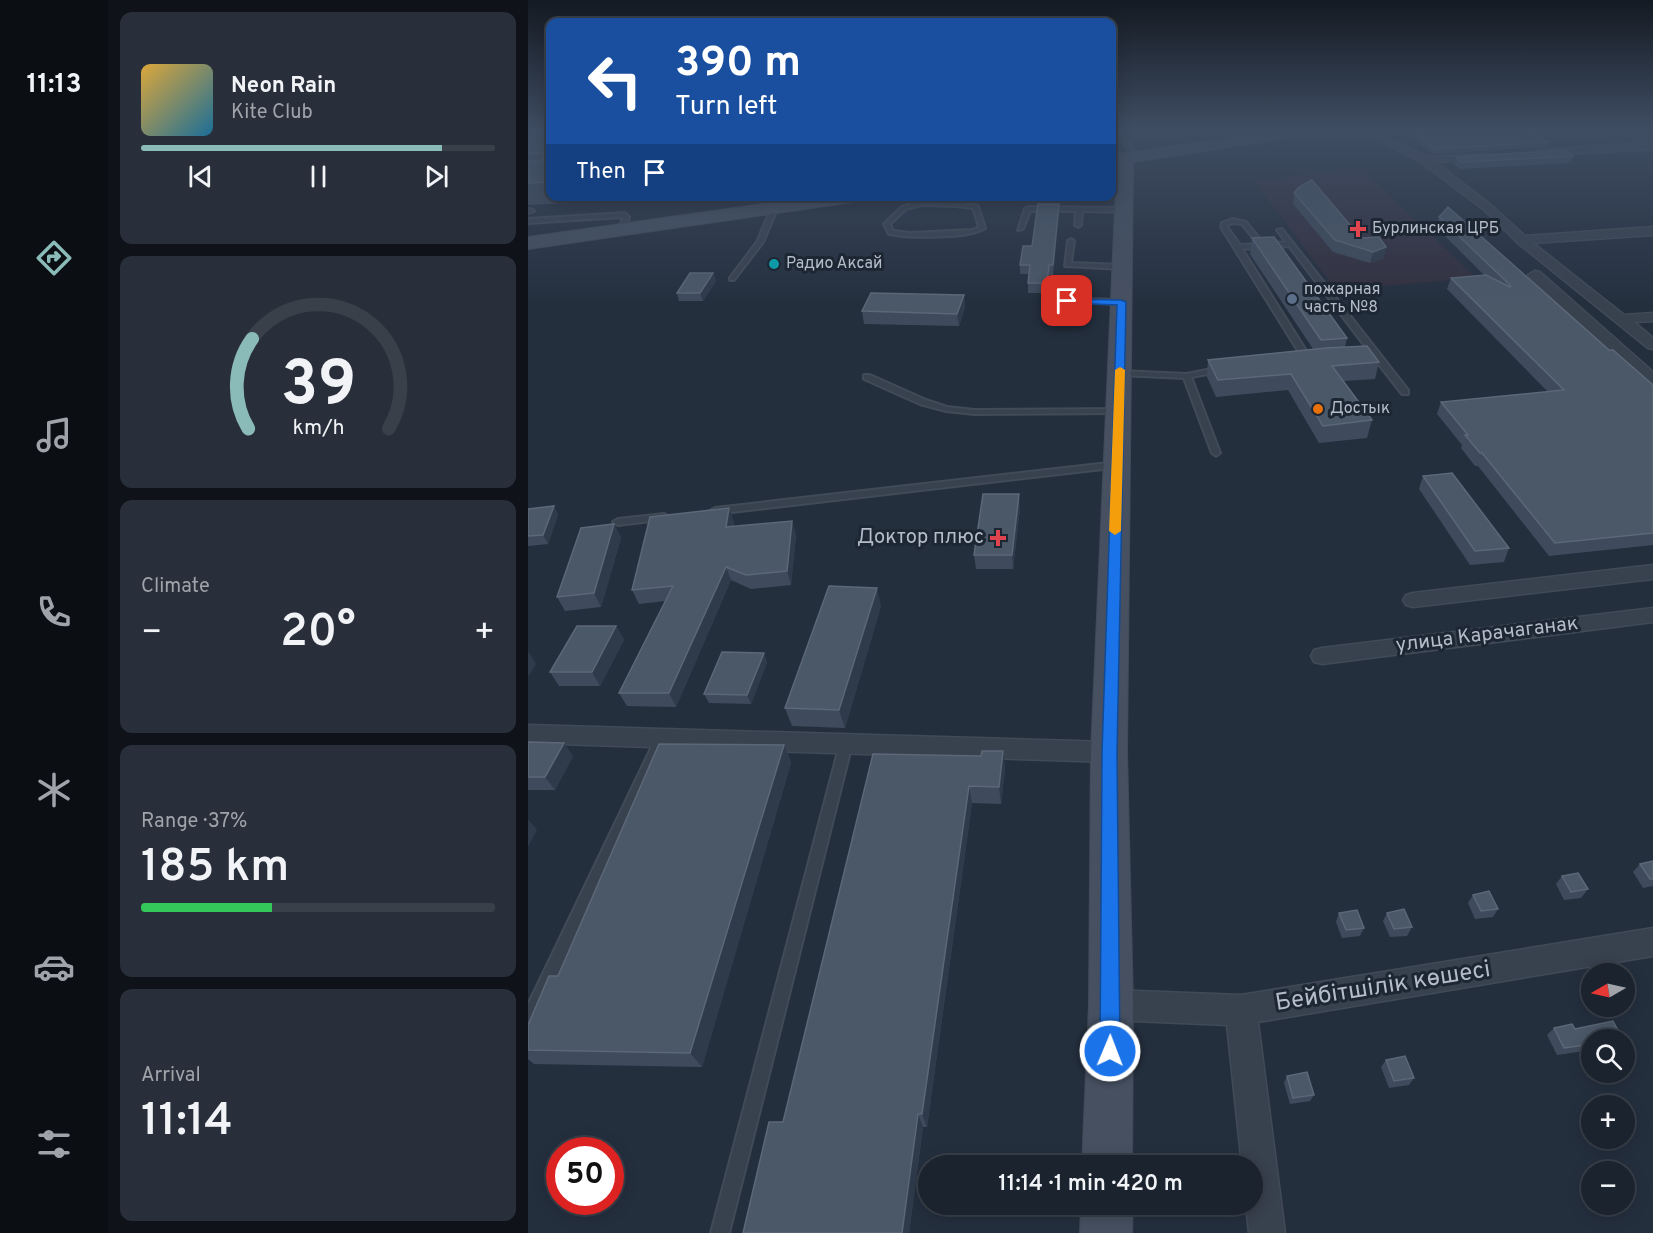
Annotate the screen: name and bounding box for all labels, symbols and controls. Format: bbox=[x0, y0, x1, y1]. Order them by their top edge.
text: 390 m bbox=[675, 38, 801, 91]
icon: left bbox=[576, 42, 654, 120]
text: 11:13 bbox=[26, 68, 82, 102]
text: Neon Rain bbox=[231, 73, 336, 100]
text: Turn left bbox=[675, 90, 777, 124]
text: Kite Club bbox=[231, 100, 313, 126]
icon: arrive bbox=[638, 156, 671, 189]
text: Then bbox=[576, 159, 626, 186]
icon: previous bbox=[184, 160, 217, 193]
icon: pause bbox=[302, 160, 335, 193]
icon: next bbox=[420, 160, 453, 193]
place label: Бурлинская ЦРБ bbox=[1372, 219, 1499, 239]
marker: Бурлинская ЦРБ bbox=[1349, 220, 1367, 238]
icon: directions bbox=[33, 237, 75, 279]
place label: Радио Аксай bbox=[786, 254, 882, 274]
marker: Радио Аксай bbox=[767, 257, 781, 271]
pin bbox=[1041, 275, 1092, 326]
place label: пожарная часть №8 bbox=[1304, 280, 1380, 318]
icon: arrive bbox=[1050, 284, 1083, 317]
marker: пожарная часть №8 bbox=[1285, 292, 1299, 306]
text: 39 bbox=[280, 348, 356, 427]
place label: Достык bbox=[1330, 399, 1390, 419]
marker: Достык bbox=[1311, 402, 1325, 416]
icon: music bbox=[33, 414, 75, 456]
text: km/h bbox=[292, 416, 344, 443]
place label: Доктор плюс bbox=[857, 525, 984, 551]
marker: Доктор плюс bbox=[989, 529, 1007, 547]
text: Climate bbox=[141, 574, 210, 600]
icon: phone bbox=[33, 591, 75, 633]
text: 20° bbox=[280, 605, 356, 662]
street label: улица Карачаганак bbox=[1394, 611, 1580, 659]
text: − bbox=[141, 613, 162, 655]
text: + bbox=[474, 613, 495, 655]
icon: climate bbox=[33, 769, 75, 811]
text: Range · 37% bbox=[141, 809, 247, 835]
text: 185 km bbox=[141, 840, 289, 897]
icon: car bbox=[33, 946, 75, 988]
street label: Бейбітшілік көшесі bbox=[1273, 955, 1493, 1019]
north arrow bbox=[1581, 963, 1635, 1017]
map controls bbox=[1581, 963, 1635, 1215]
position arrow bbox=[1078, 1019, 1142, 1083]
button: search bbox=[1581, 1029, 1635, 1083]
text: Arrival bbox=[141, 1063, 201, 1089]
text: 11:14 bbox=[141, 1094, 233, 1151]
button: + bbox=[1581, 1095, 1635, 1149]
icon: filters bbox=[33, 1123, 75, 1165]
speed limit sign: 50 bbox=[546, 1137, 624, 1215]
button: − bbox=[1581, 1161, 1635, 1215]
text: 11:14 · 1 min · 420 m bbox=[998, 1171, 1183, 1198]

